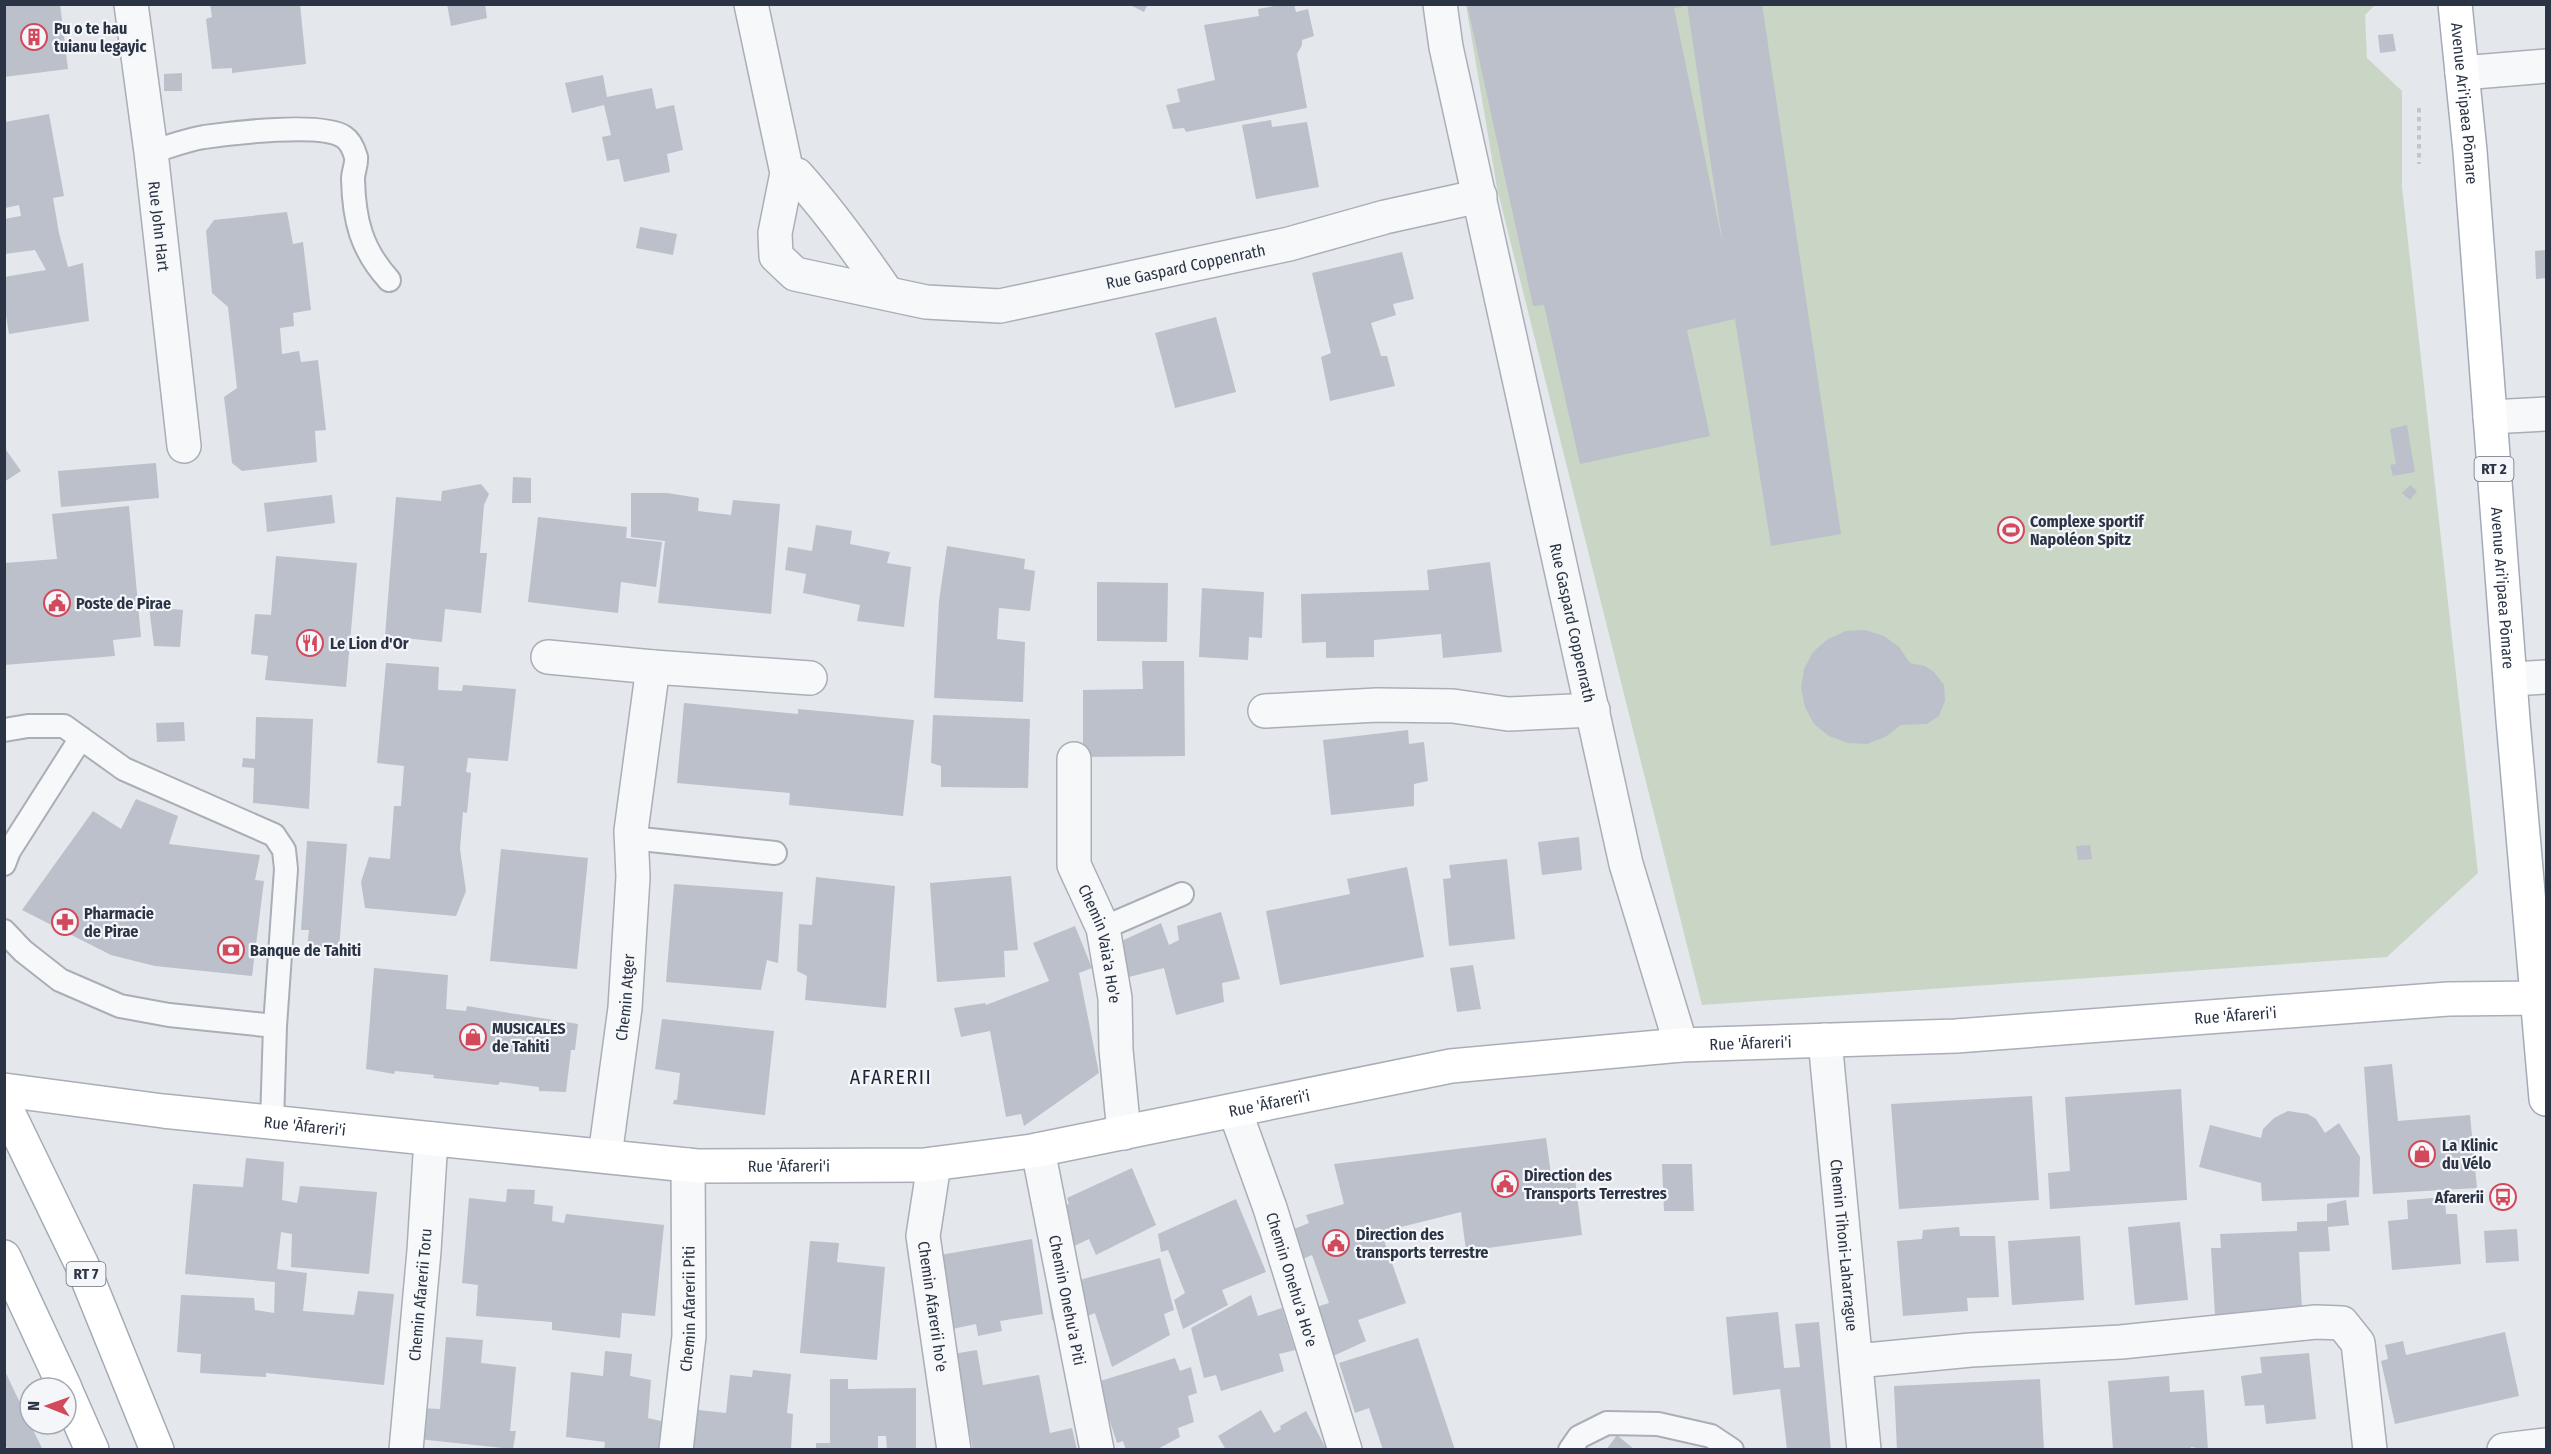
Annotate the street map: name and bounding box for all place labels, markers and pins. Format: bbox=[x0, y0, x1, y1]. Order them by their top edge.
place label: Pu o te hau tuianu legayic bbox=[54, 19, 147, 56]
building icon: Pu o te hau tuianu legayic bbox=[19, 22, 49, 52]
place label: Complexe sportif Napoléon Spitz bbox=[2030, 512, 2145, 549]
sports icon: Complexe sportif Napoléon Spitz bbox=[1996, 515, 2026, 545]
public building icon: Poste de Pirae bbox=[42, 588, 72, 618]
place label: Poste de Pirae bbox=[76, 594, 171, 613]
restaurant icon: Le Lion d'Or bbox=[295, 628, 325, 658]
place label: Le Lion d'Or bbox=[330, 634, 409, 653]
place label: Pharmacie de Pirae bbox=[84, 904, 154, 941]
pharmacy icon: Pharmacie de Pirae bbox=[50, 907, 80, 937]
bank icon: Banque de Tahiti bbox=[216, 935, 246, 965]
place label: Banque de Tahiti bbox=[250, 941, 361, 960]
place label: MUSICALES de Tahiti bbox=[492, 1019, 566, 1056]
shop icon: MUSICALES de Tahiti bbox=[458, 1022, 488, 1052]
place label: La Klinic du Vélo bbox=[2442, 1136, 2498, 1173]
shop icon: La Klinic du Vélo bbox=[2407, 1139, 2437, 1169]
place label: Direction des Transports Terrestres bbox=[1524, 1166, 1667, 1203]
public building icon: Direction des Transports Terrestres bbox=[1490, 1169, 1520, 1199]
bus stop icon: Afarerii bbox=[2488, 1182, 2518, 1212]
place label: Afarerii bbox=[2434, 1188, 2484, 1207]
place label: Direction des transports terrestre bbox=[1356, 1225, 1488, 1262]
public building icon: Direction des transports terrestre bbox=[1321, 1228, 1351, 1258]

